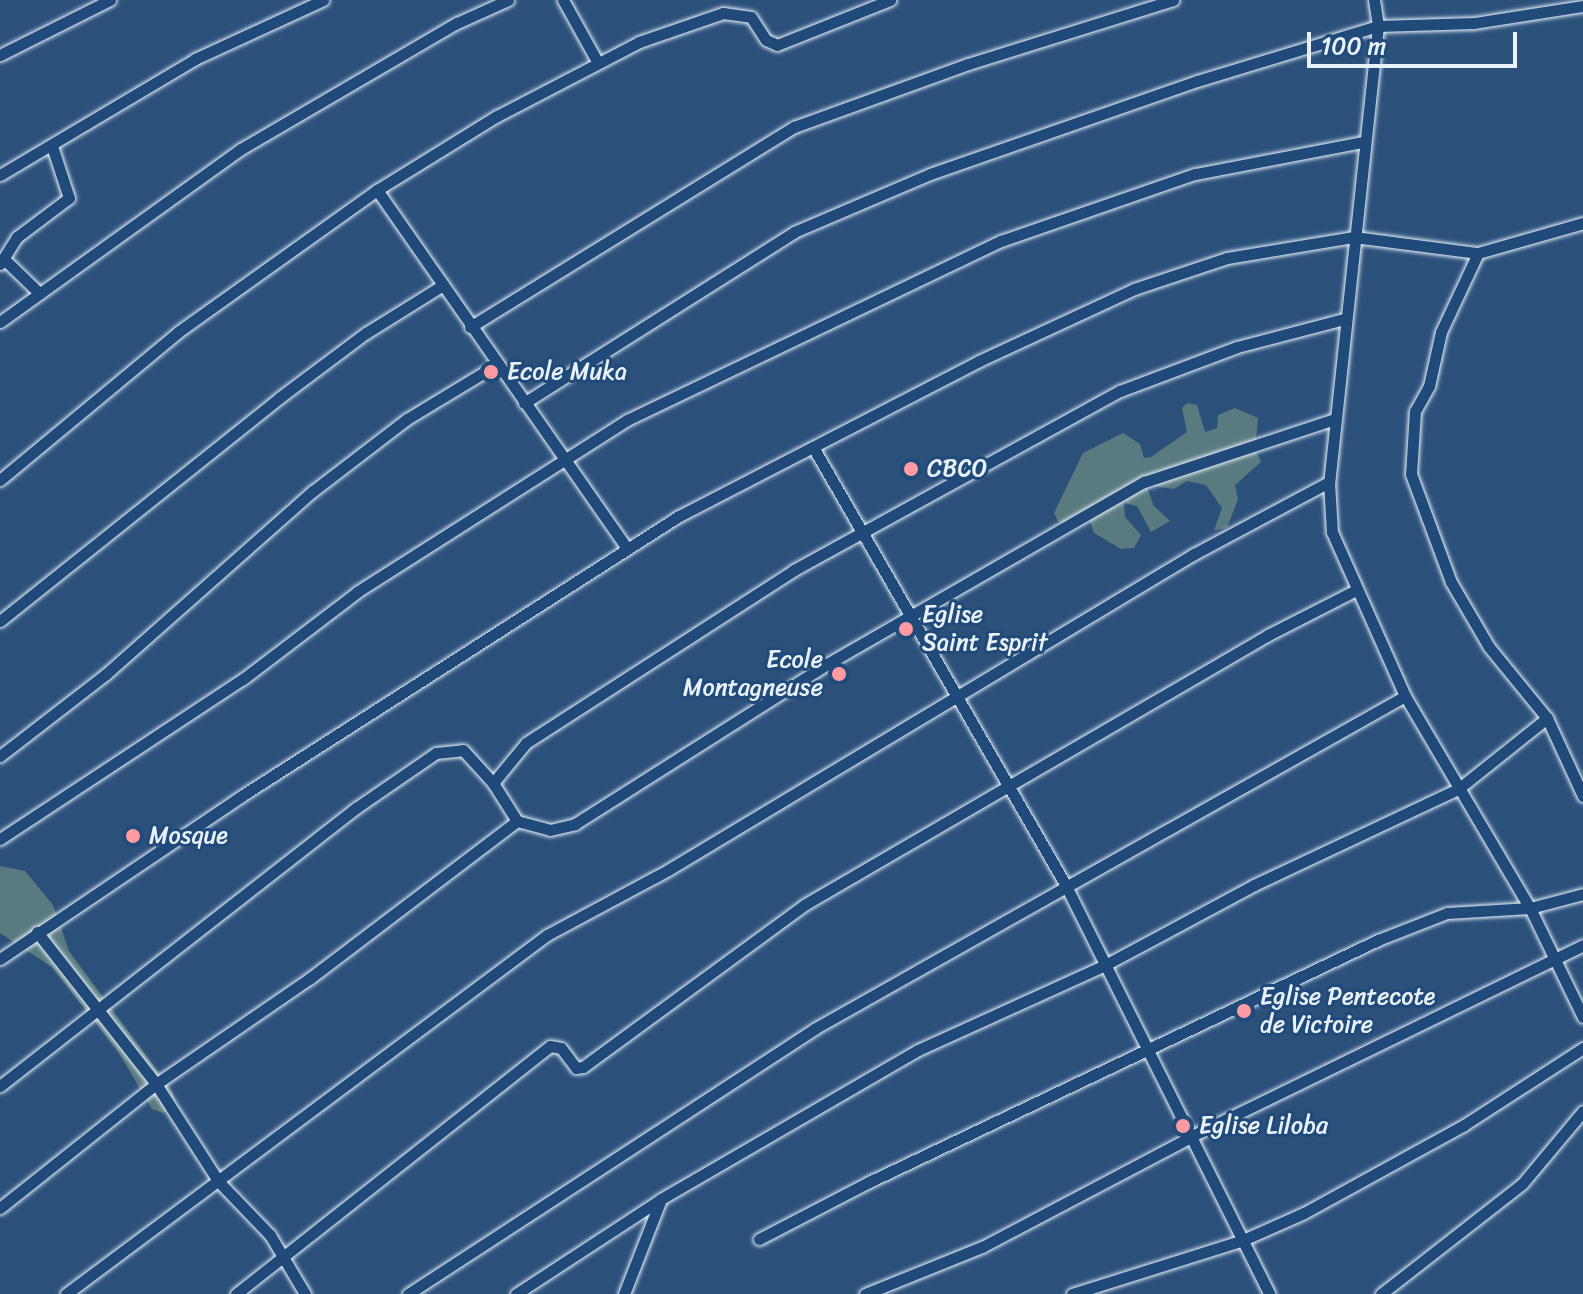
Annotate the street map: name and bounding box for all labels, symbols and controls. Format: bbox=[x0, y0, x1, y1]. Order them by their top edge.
scale bar bbox=[1311, 16, 1521, 66]
text: 100 m bbox=[1321, 25, 1386, 67]
place label: Ecole Muka bbox=[507, 358, 627, 386]
marker: Ecole Muka bbox=[482, 363, 500, 381]
place label: CBCO bbox=[927, 455, 987, 483]
marker: CBCO bbox=[902, 460, 920, 478]
place label: Eglise Saint Esprit bbox=[922, 601, 1049, 657]
marker: Eglise Saint Esprit bbox=[897, 620, 915, 638]
place label: Ecole Montagneuse bbox=[683, 646, 823, 702]
marker: Ecole Montagneuse bbox=[830, 665, 848, 683]
place label: Mosque bbox=[149, 822, 228, 850]
marker: Mosque bbox=[124, 827, 142, 845]
place label: Eglise Pentecote de Victoire bbox=[1260, 983, 1437, 1039]
marker: Eglise Pentecote de Victoire bbox=[1235, 1002, 1253, 1020]
place label: Eglise Liloba bbox=[1199, 1112, 1328, 1140]
marker: Eglise Liloba bbox=[1174, 1117, 1192, 1135]

